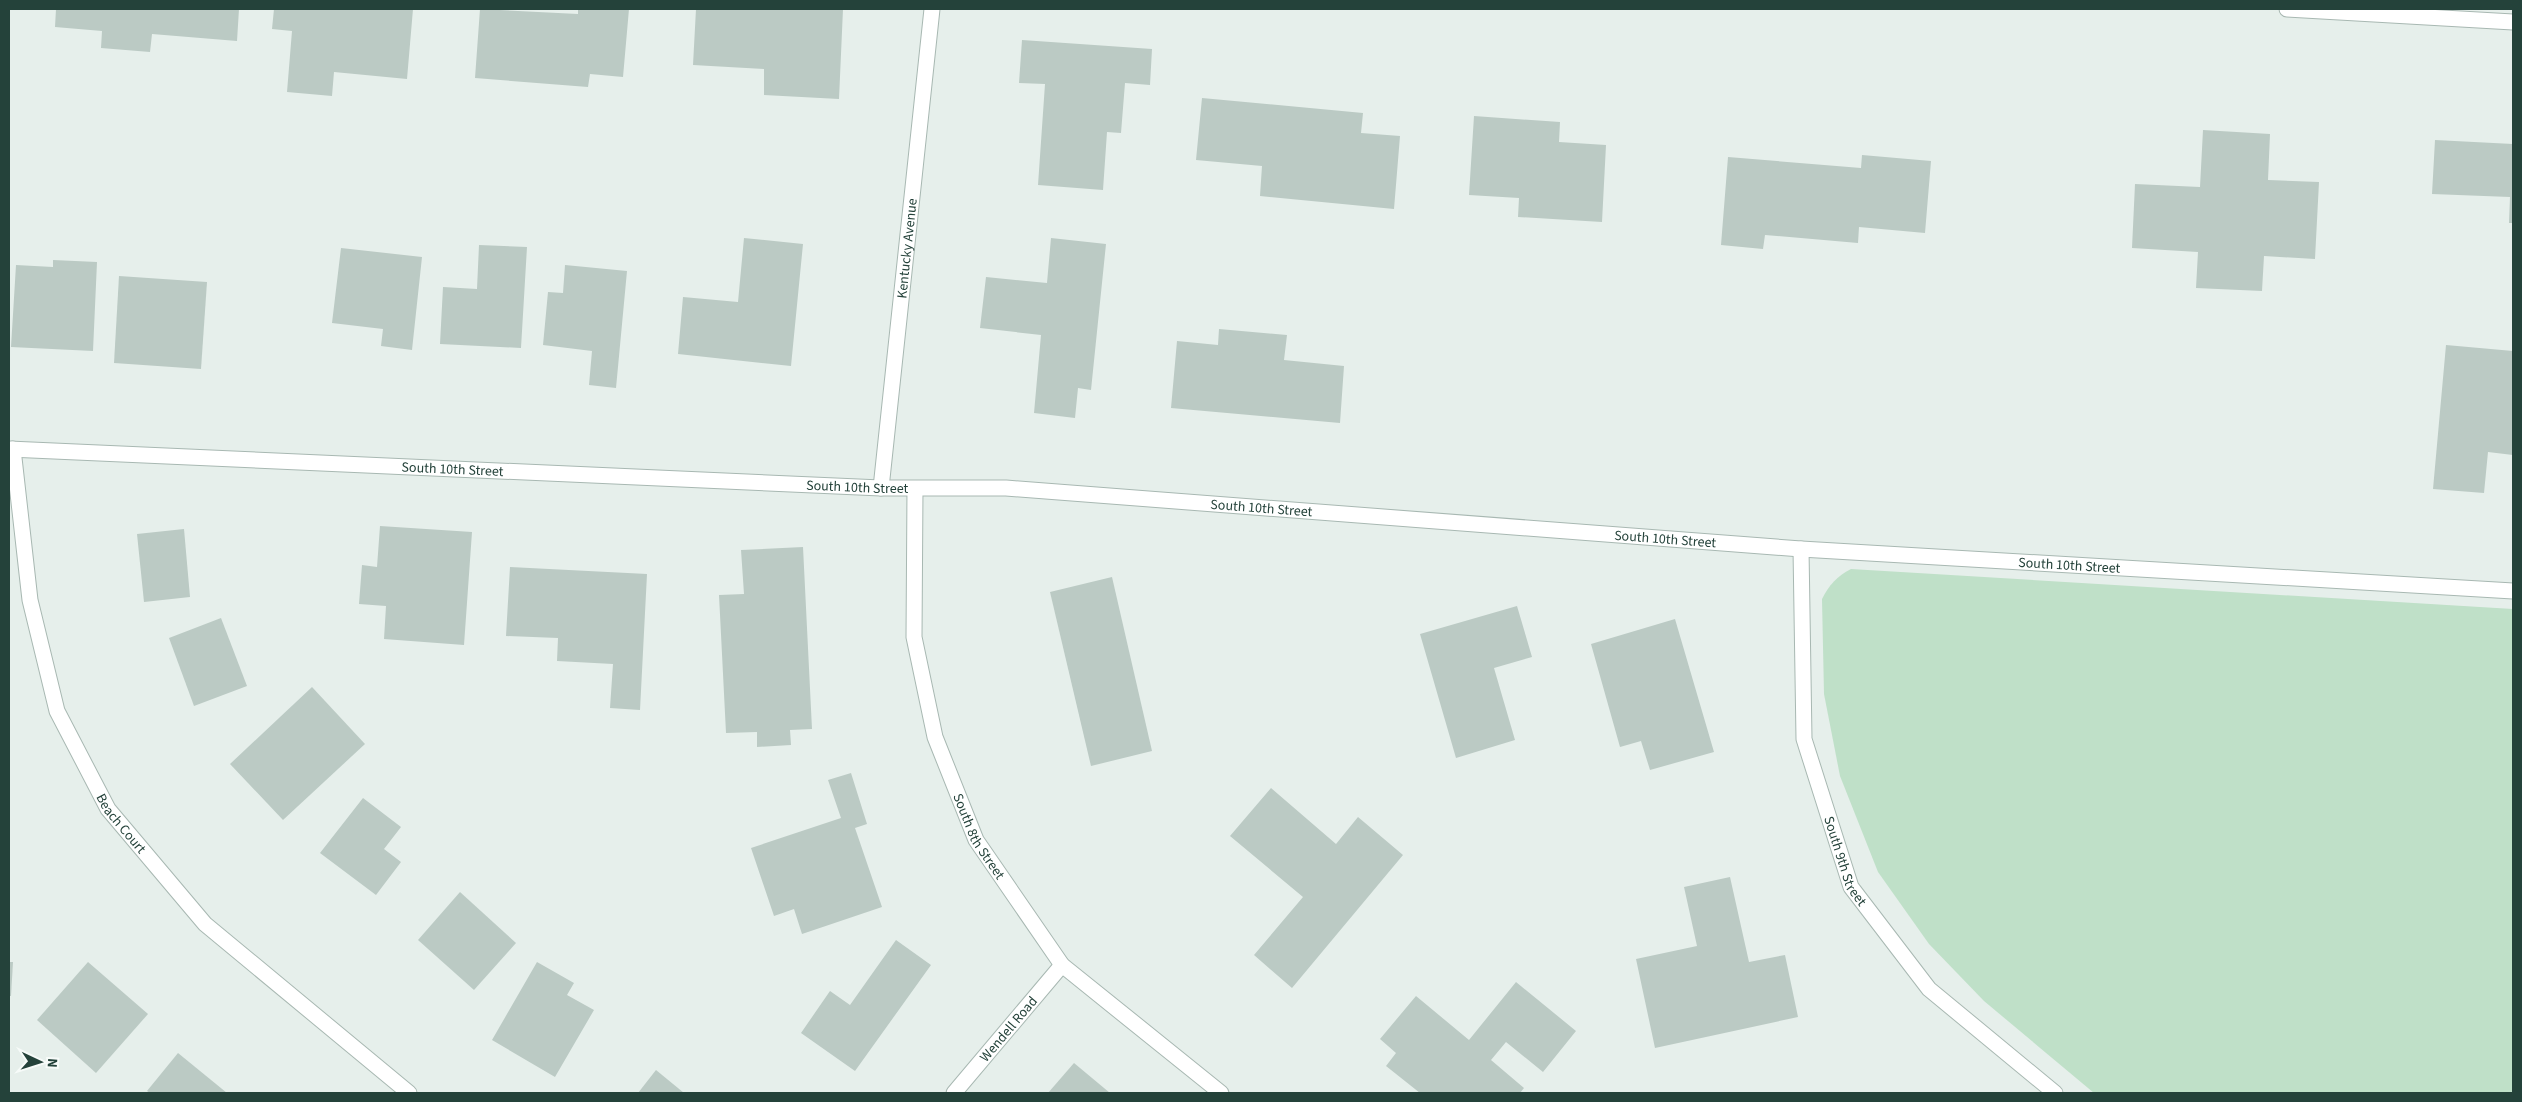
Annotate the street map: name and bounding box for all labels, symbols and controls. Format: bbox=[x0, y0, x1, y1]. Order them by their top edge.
street label: Kentucky Avenue bbox=[892, 197, 923, 300]
street label: South 10th Street bbox=[401, 458, 504, 482]
street label: South 10th Street bbox=[806, 476, 908, 499]
street label: South 10th Street bbox=[1210, 495, 1313, 522]
street label: South 10th Street bbox=[1613, 526, 1717, 553]
street label: South 10th Street bbox=[2018, 553, 2121, 579]
street label: Beach Court bbox=[91, 790, 151, 858]
street label: South 8th Street bbox=[947, 791, 1009, 884]
street label: South 9th Street bbox=[1818, 814, 1871, 911]
street label: Wendell Road bbox=[975, 992, 1043, 1067]
north arrow bbox=[15, 1037, 65, 1087]
text: N bbox=[42, 1057, 62, 1068]

